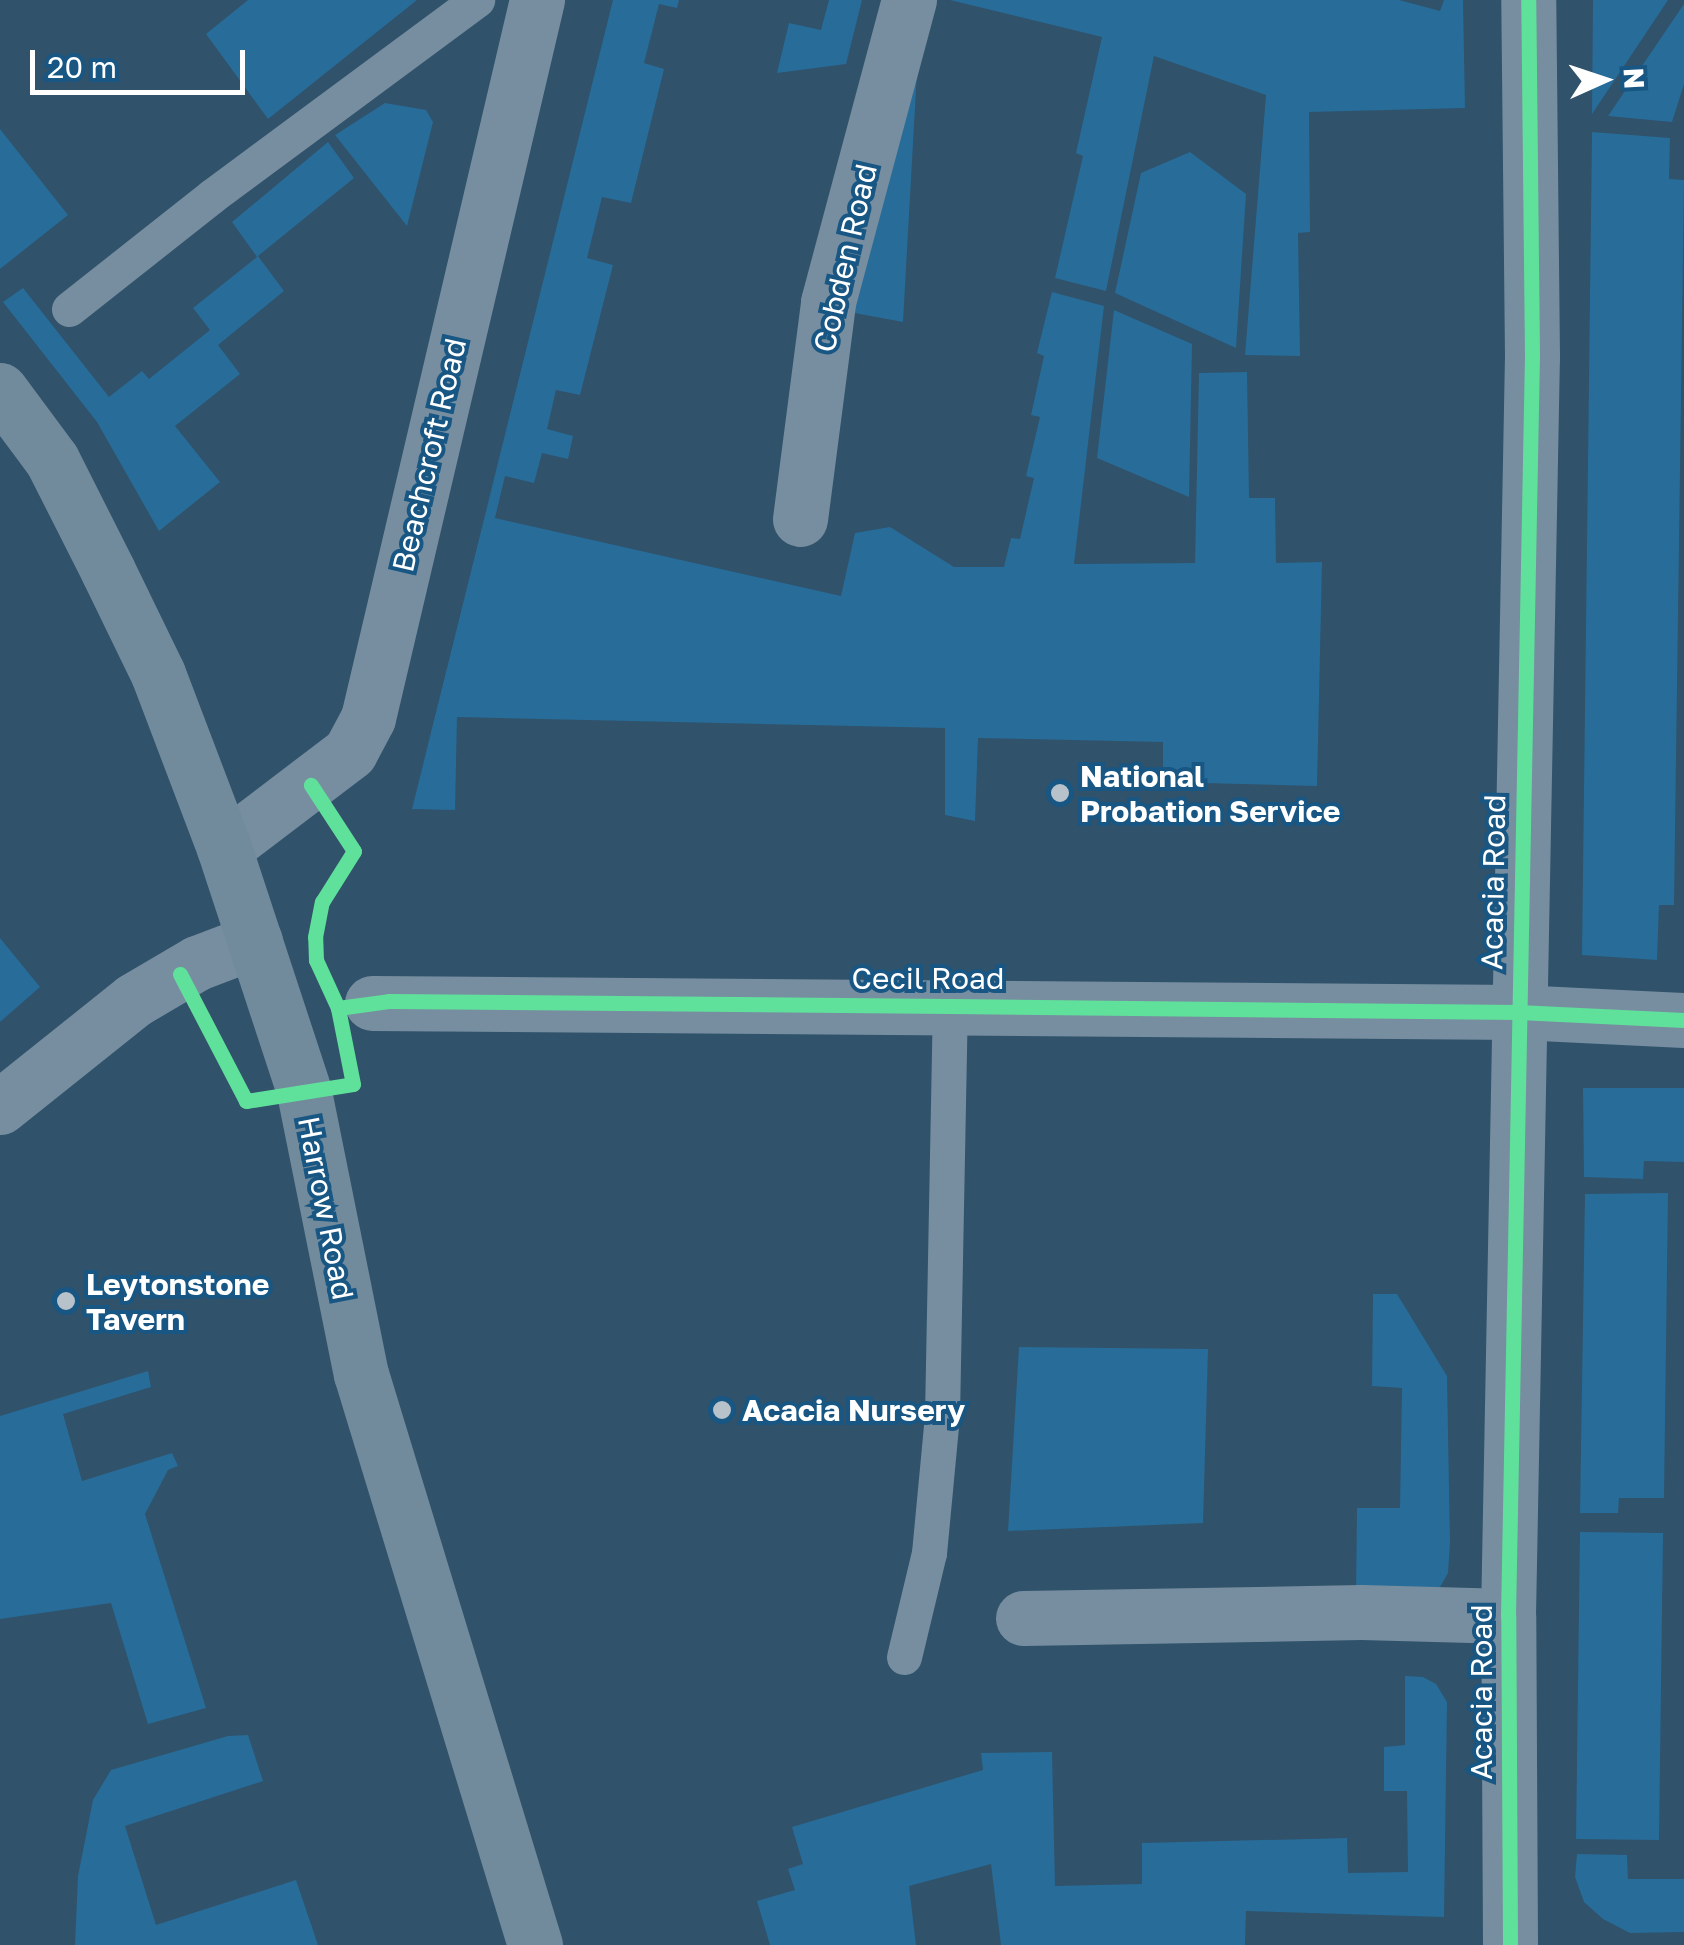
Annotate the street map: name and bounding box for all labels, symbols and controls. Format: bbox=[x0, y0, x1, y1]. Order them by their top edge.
scale bar bbox=[35, 30, 250, 92]
north arrow bbox=[1554, 30, 1654, 130]
text: 20 m bbox=[47, 49, 117, 85]
text: N bbox=[1617, 67, 1651, 90]
street label: Cobden Road bbox=[806, 160, 884, 356]
street label: Beachcroft Road bbox=[385, 335, 473, 575]
place label: National Probation Service bbox=[1080, 758, 1340, 828]
marker: National Probation Service bbox=[1049, 782, 1071, 804]
street label: Acacia Road bbox=[1473, 794, 1513, 970]
street label: Cecil Road bbox=[852, 960, 1004, 996]
street label: Harrow Road bbox=[291, 1113, 361, 1303]
place label: Leytonstone Tavern bbox=[86, 1266, 269, 1336]
marker: Leytonstone Tavern bbox=[55, 1290, 77, 1312]
place label: Acacia Nursery bbox=[742, 1392, 965, 1428]
marker: Acacia Nursery bbox=[711, 1399, 733, 1421]
street label: Acacia Road bbox=[1463, 1604, 1499, 1780]

